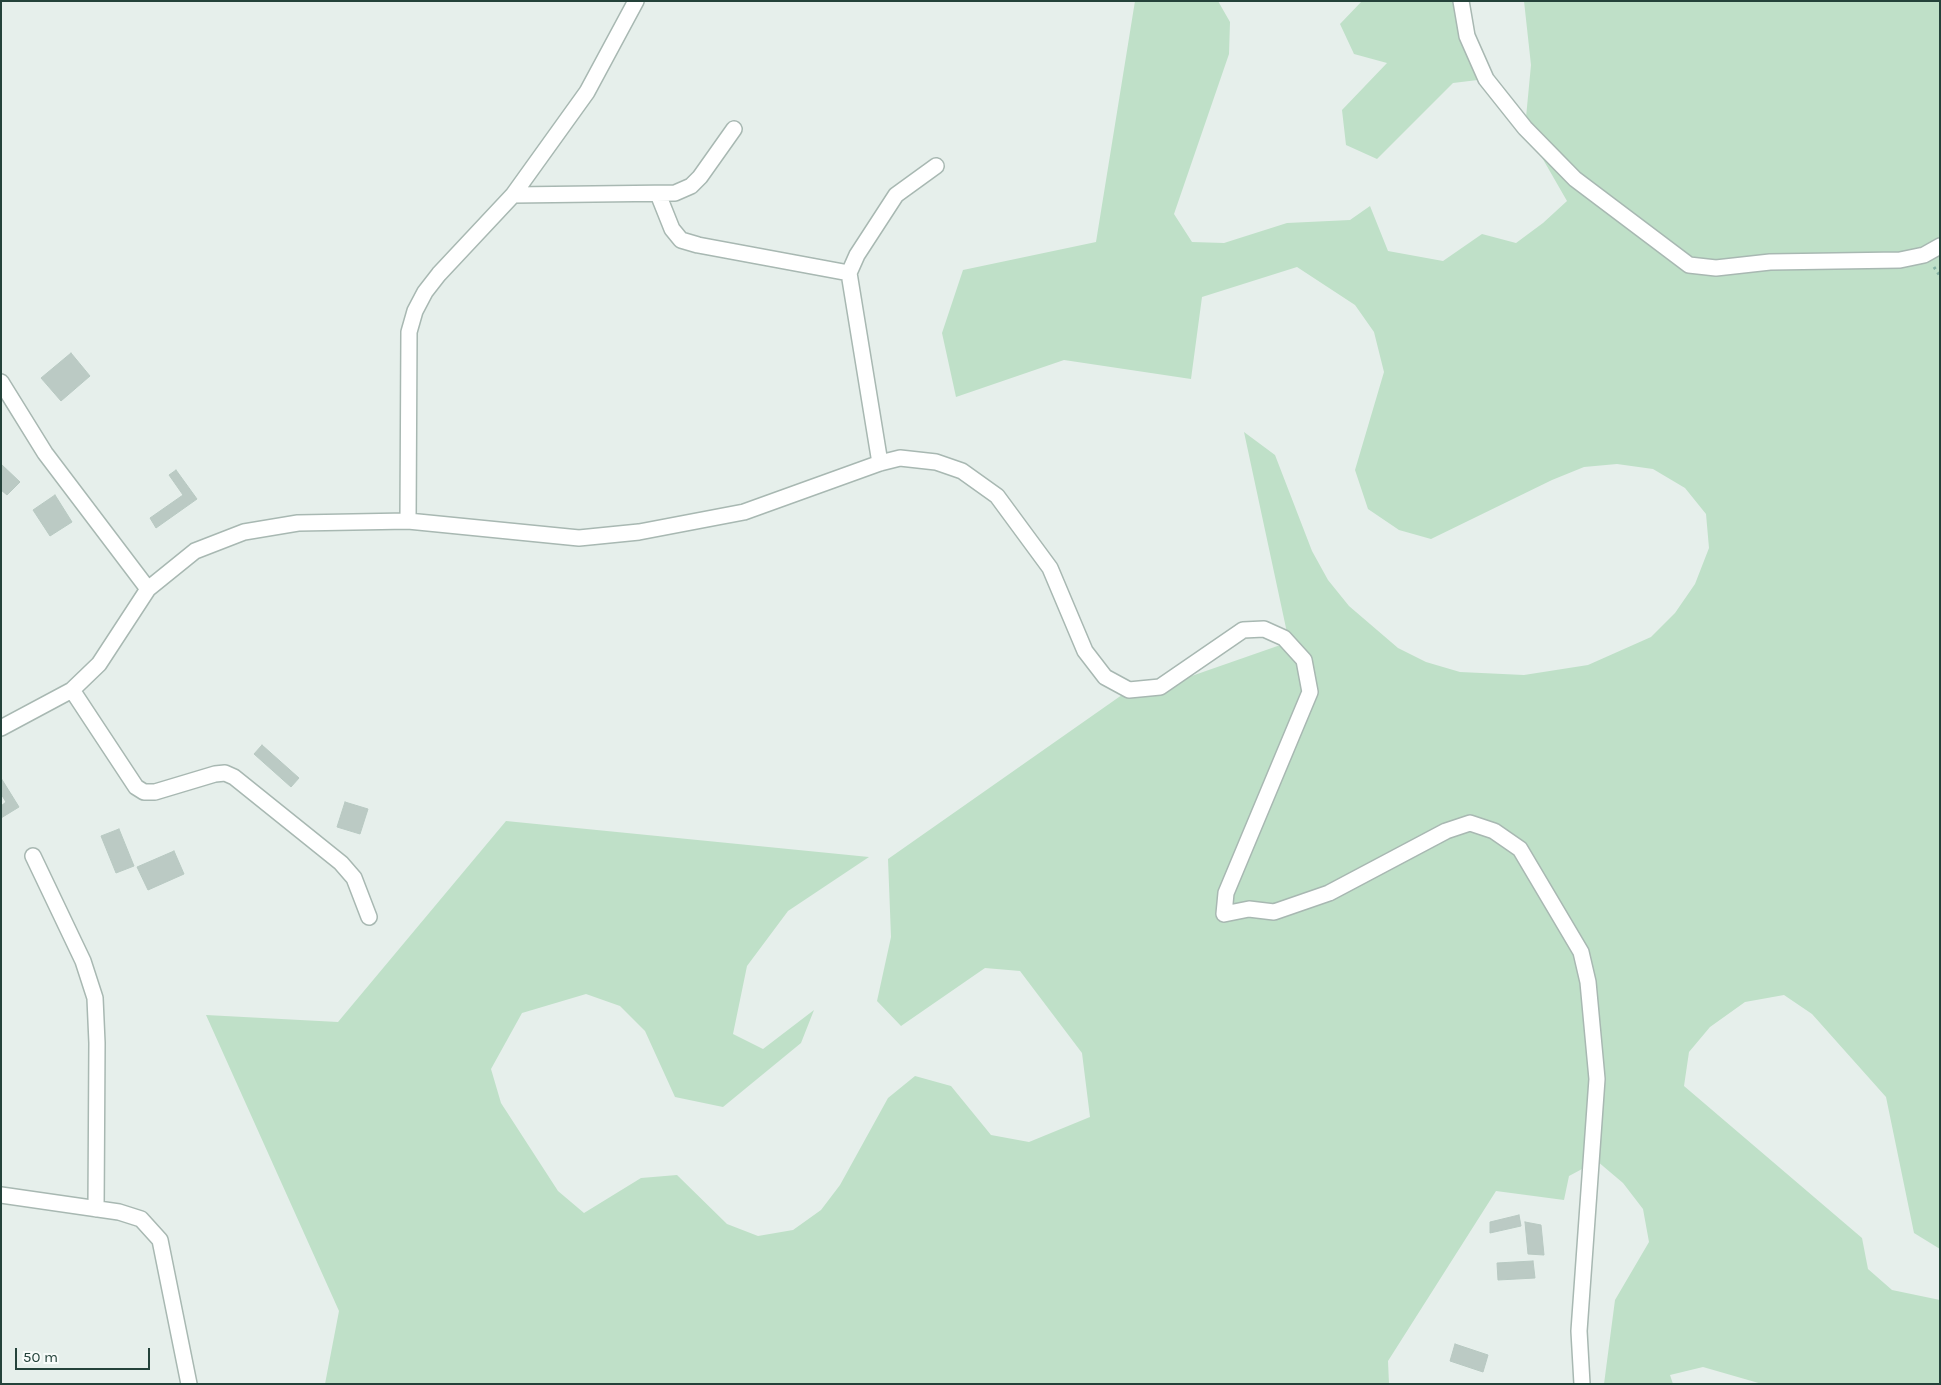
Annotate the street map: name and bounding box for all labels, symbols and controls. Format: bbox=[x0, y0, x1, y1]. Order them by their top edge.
scale bar bbox=[18, 1338, 152, 1370]
text: 50 m bbox=[23, 1348, 58, 1366]

